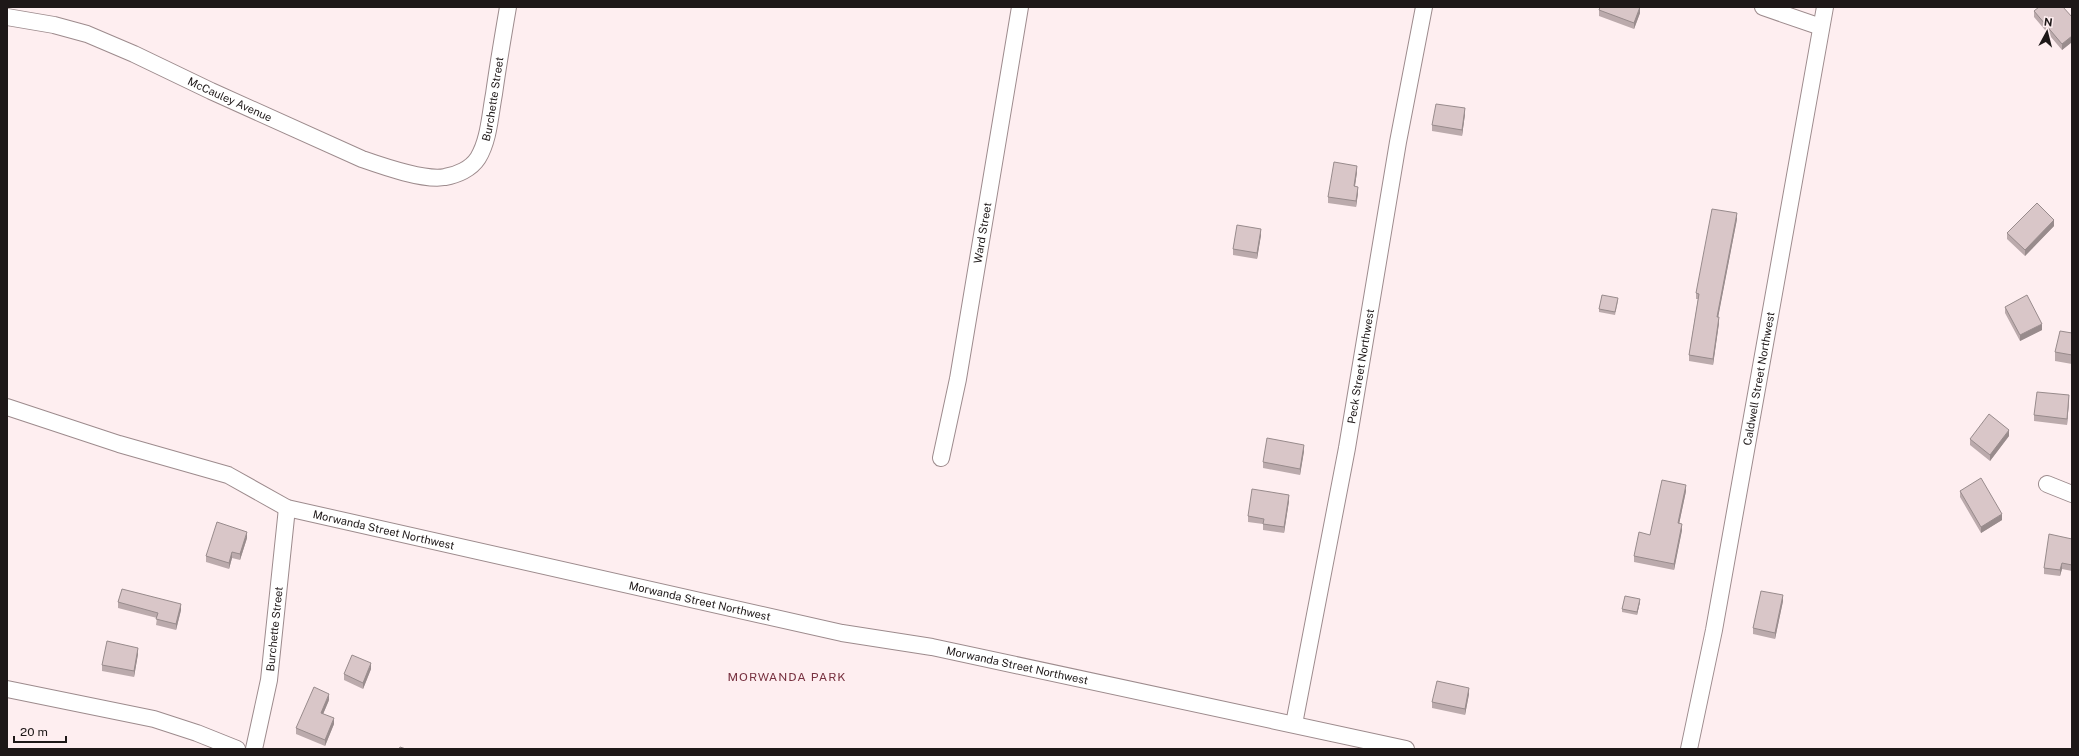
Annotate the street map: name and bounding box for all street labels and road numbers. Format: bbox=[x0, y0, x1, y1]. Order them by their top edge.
street label: Burchette Street bbox=[480, 56, 506, 142]
street label: McCauley Avenue bbox=[186, 75, 274, 124]
street label: Ward Street bbox=[971, 201, 993, 264]
street label: Peck Street Northwest bbox=[1345, 308, 1376, 424]
street label: Caldwell Street Northwest bbox=[1741, 311, 1777, 446]
street label: Morwanda Street Northwest bbox=[312, 508, 456, 552]
street label: Morwanda Street Northwest bbox=[628, 579, 772, 623]
street label: Burchette Street bbox=[264, 586, 285, 672]
street label: Morwanda Street Northwest bbox=[945, 644, 1089, 686]

